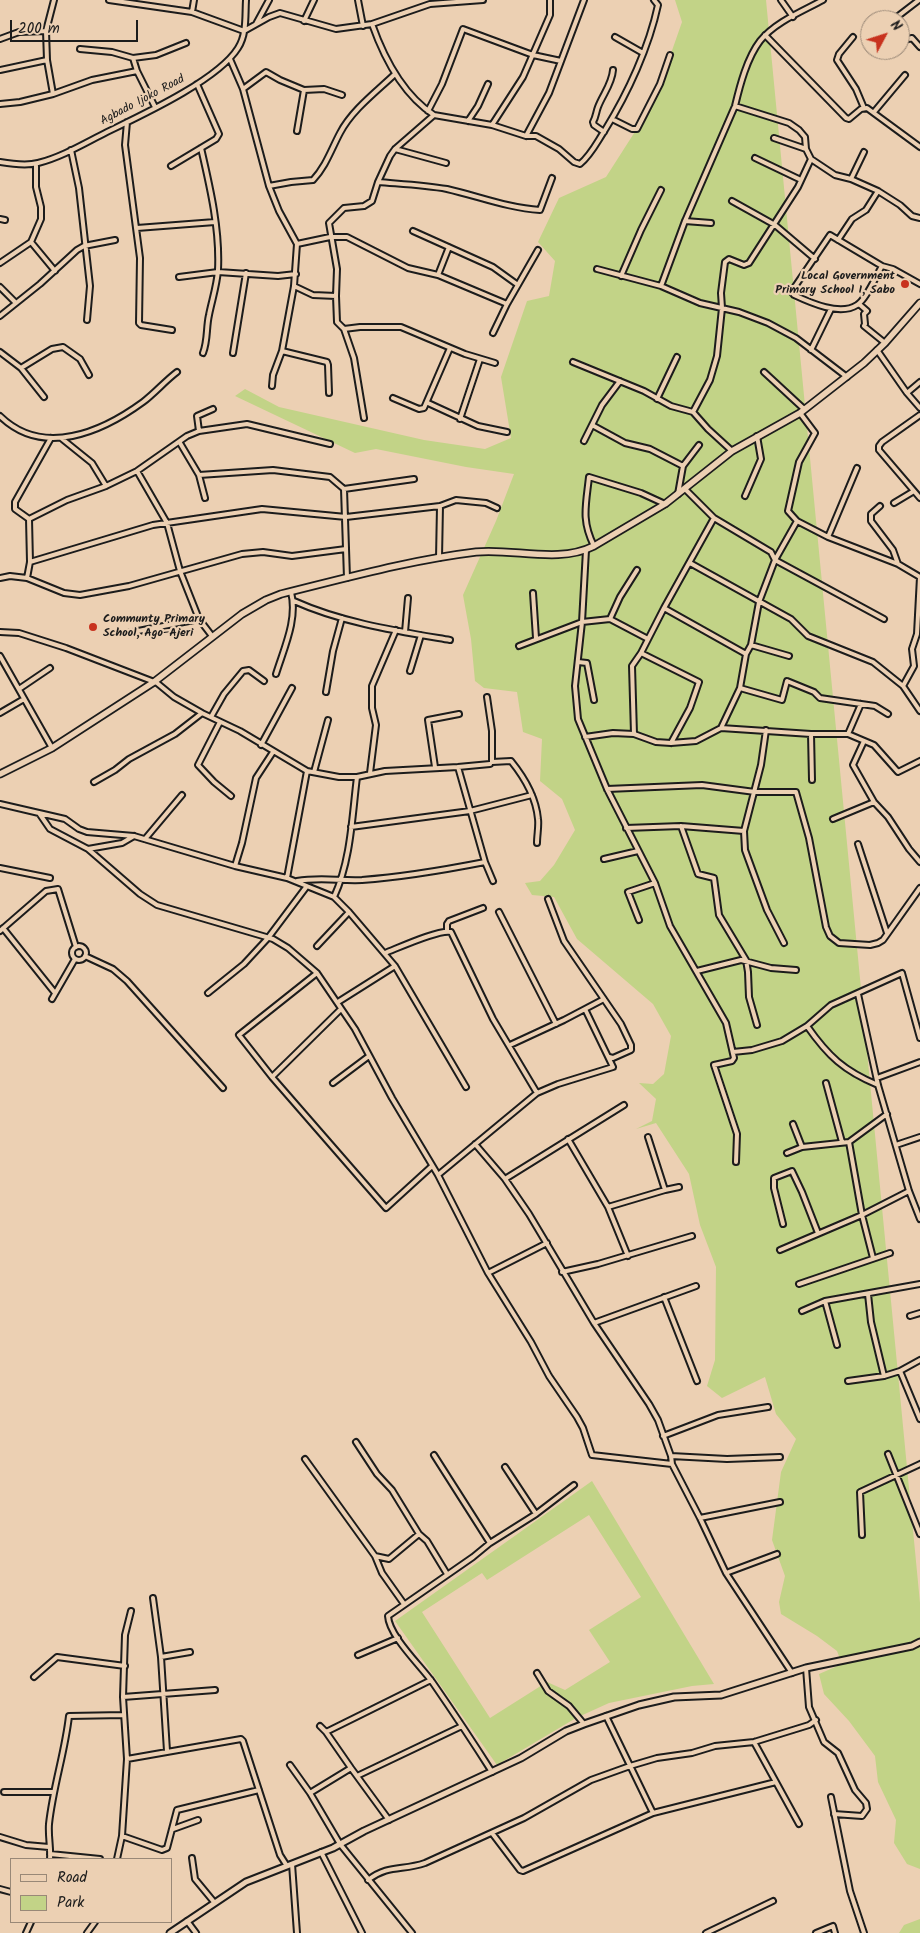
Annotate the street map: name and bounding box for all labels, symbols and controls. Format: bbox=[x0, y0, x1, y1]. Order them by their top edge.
scale bar bbox=[12, 10, 140, 42]
north arrow bbox=[860, 10, 910, 60]
text: N bbox=[884, 16, 907, 36]
text: 200 m bbox=[18, 17, 60, 41]
street label: Agbado Ijoko Road bbox=[98, 73, 188, 129]
place label: Local Government Primary School I, Sabo bbox=[775, 270, 895, 298]
marker: Local Government Primary School I, Sabo bbox=[899, 278, 911, 290]
place label: Communty Primary School, Ago-Ajeri bbox=[103, 613, 205, 641]
marker: Communty Primary School, Ago-Ajeri bbox=[87, 621, 99, 633]
legend bbox=[10, 1858, 172, 1923]
text: Road bbox=[57, 1866, 87, 1890]
text: Park bbox=[57, 1891, 84, 1915]

